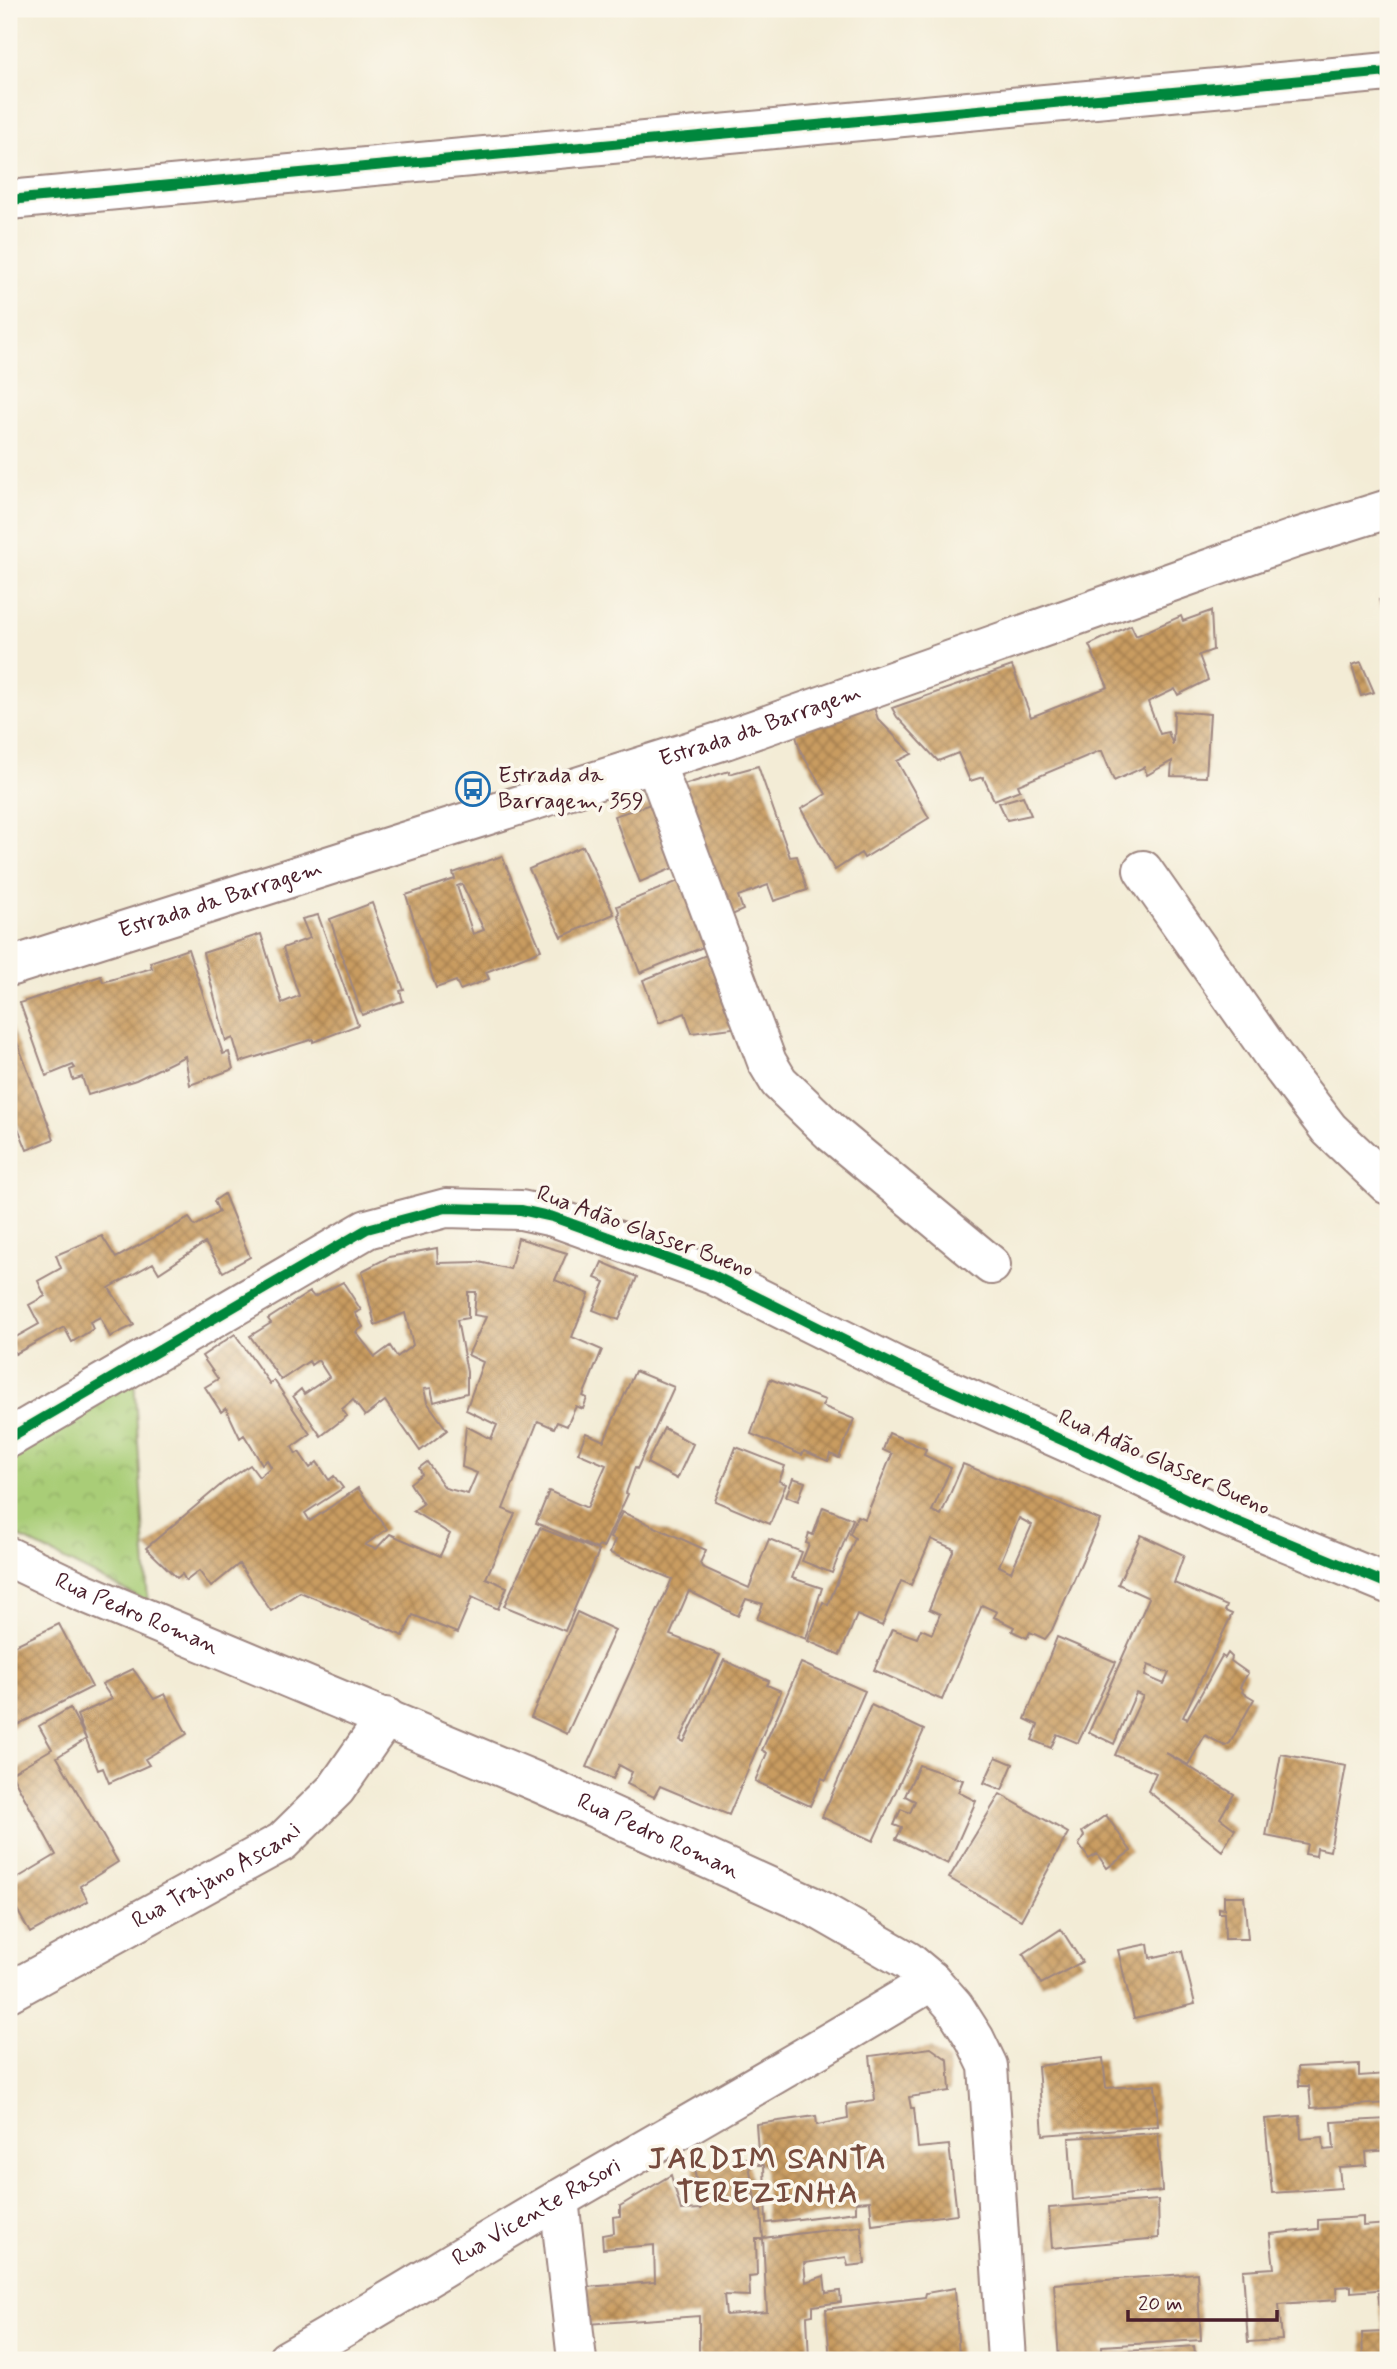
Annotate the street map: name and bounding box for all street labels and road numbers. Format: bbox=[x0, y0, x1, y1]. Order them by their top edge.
street label: Estrada da Barragem bbox=[656, 678, 866, 775]
street label: Estrada da Barragem bbox=[115, 854, 326, 946]
street label: Rua Adão Glasser Bueno bbox=[532, 1179, 758, 1285]
street label: Rua Adão Glasser Bueno bbox=[1053, 1403, 1275, 1523]
street label: Rua Pedro Roman bbox=[50, 1566, 223, 1662]
street label: Rua Pedro Roman bbox=[572, 1787, 744, 1886]
street label: Rua Trajano Ascani bbox=[127, 1816, 308, 1936]
street label: Rua Vicente Rasori bbox=[447, 2151, 627, 2274]

